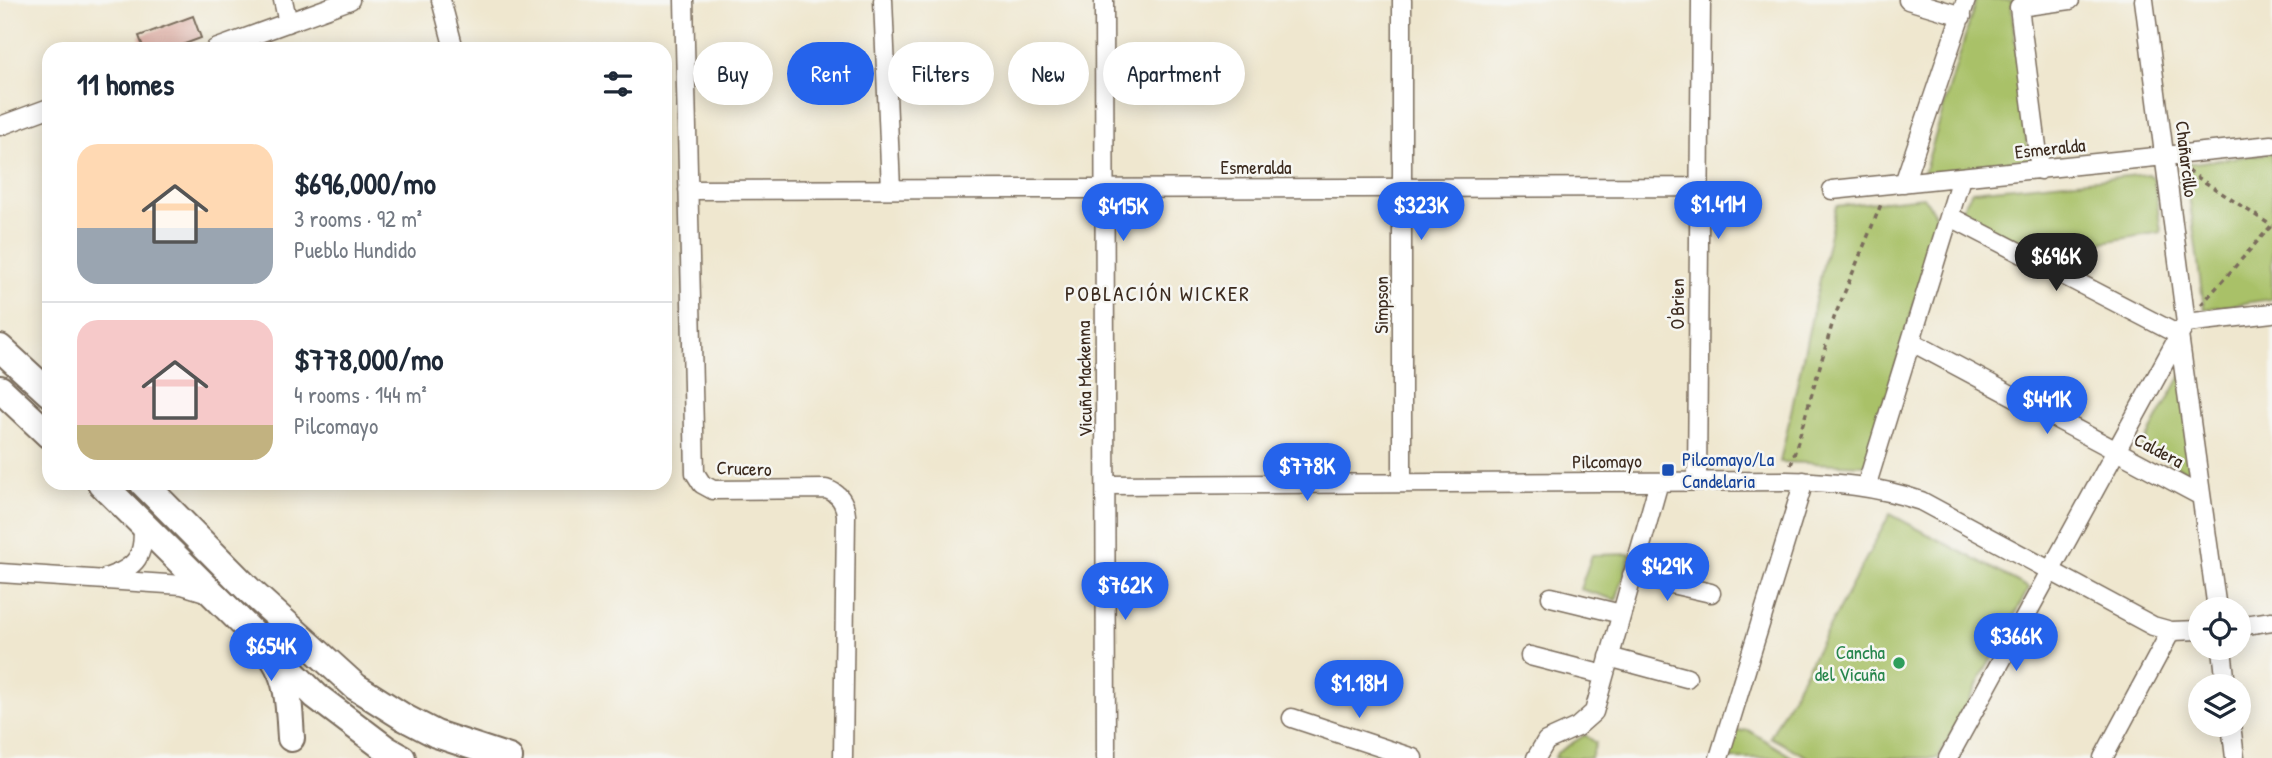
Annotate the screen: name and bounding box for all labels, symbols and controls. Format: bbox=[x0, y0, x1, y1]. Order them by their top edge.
chip: Buy bbox=[693, 42, 773, 105]
chip: Rent bbox=[787, 42, 874, 105]
chip: Filters bbox=[888, 42, 994, 105]
chip: New bbox=[1008, 42, 1089, 105]
chip: Apartment bbox=[1103, 42, 1245, 105]
text: 11 homes bbox=[77, 64, 174, 104]
icon: filters bbox=[599, 65, 637, 103]
street label: Chañarcillo bbox=[2169, 119, 2205, 199]
street label: Esmeralda bbox=[2013, 131, 2087, 165]
street label: Esmeralda bbox=[1221, 154, 1292, 180]
text: $696,000/mo bbox=[294, 163, 436, 203]
icon: home bbox=[133, 172, 217, 256]
pin: $323K bbox=[1372, 182, 1470, 242]
pin: $1.41M bbox=[1661, 182, 1775, 241]
pin: $415K bbox=[1074, 184, 1172, 243]
text: $1.41M bbox=[1690, 188, 1746, 219]
text: $323K bbox=[1393, 189, 1449, 220]
text: $415K bbox=[1098, 190, 1148, 221]
text: 3 rooms · 92 m² bbox=[294, 203, 422, 234]
pin: $696K bbox=[2007, 233, 2105, 293]
text: Pueblo Hundido bbox=[294, 234, 416, 265]
text: $696K bbox=[2031, 240, 2081, 271]
street label: Simpson bbox=[1368, 276, 1394, 334]
street label: O'Brien bbox=[1664, 278, 1690, 330]
district label: POBLACIÓN WICKER bbox=[1065, 279, 1251, 308]
street label: Vicuña Mackenna bbox=[1070, 320, 1098, 437]
text: $778,000/mo bbox=[294, 339, 443, 379]
icon: home bbox=[133, 348, 217, 432]
pin: $441K bbox=[1998, 376, 2096, 436]
text: 4 rooms · 144 m² bbox=[294, 379, 427, 410]
text: $441K bbox=[2022, 383, 2072, 414]
text: Pilcomayo bbox=[294, 410, 378, 441]
street label: Caldera bbox=[2130, 426, 2189, 474]
pin: $778K bbox=[1258, 444, 1356, 503]
place label: Pilcomayo/La Candelaria bbox=[1682, 446, 1775, 494]
street label: Pilcomayo bbox=[1572, 447, 1642, 475]
text: $778K bbox=[1279, 450, 1335, 481]
street label: Crucero bbox=[716, 454, 772, 482]
marker: Pilcomayo/La Candelaria bbox=[1660, 462, 1676, 478]
pin: $429K bbox=[1618, 544, 1716, 603]
text: $429K bbox=[1641, 550, 1693, 581]
pin: $762K bbox=[1076, 562, 1174, 622]
text: $762K bbox=[1097, 569, 1153, 600]
map controls bbox=[2188, 597, 2251, 737]
button: locate bbox=[2188, 597, 2251, 660]
pin: $366K bbox=[1967, 614, 2065, 673]
text: $366K bbox=[1990, 620, 2042, 651]
pin: $654K bbox=[222, 624, 320, 683]
text: $654K bbox=[245, 630, 297, 661]
place label: Cancha del Vicuña bbox=[1815, 639, 1886, 687]
marker: Cancha del Vicuña bbox=[1891, 655, 1907, 671]
pin: $1.18M bbox=[1302, 660, 1416, 720]
text: $1.18M bbox=[1331, 667, 1387, 698]
button: layers bbox=[2188, 674, 2251, 737]

